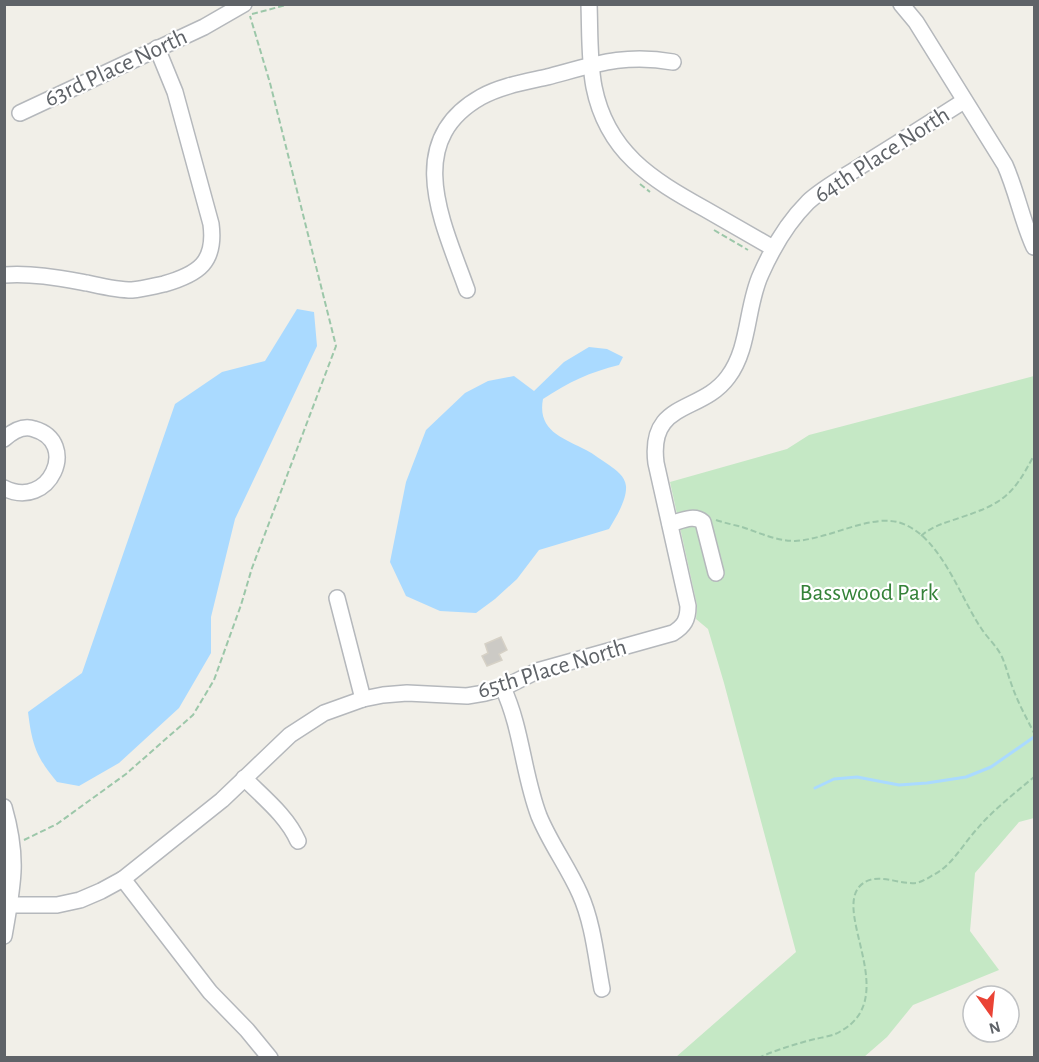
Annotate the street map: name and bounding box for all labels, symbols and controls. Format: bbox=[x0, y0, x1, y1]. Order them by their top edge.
street label: 63rd Place North bbox=[41, 25, 191, 111]
street label: 64th Place North bbox=[810, 102, 954, 208]
park label: Basswood Park bbox=[800, 581, 939, 605]
street label: 65th Place North bbox=[475, 635, 629, 703]
north arrow bbox=[961, 984, 1021, 1044]
text: N bbox=[987, 1018, 1002, 1037]

